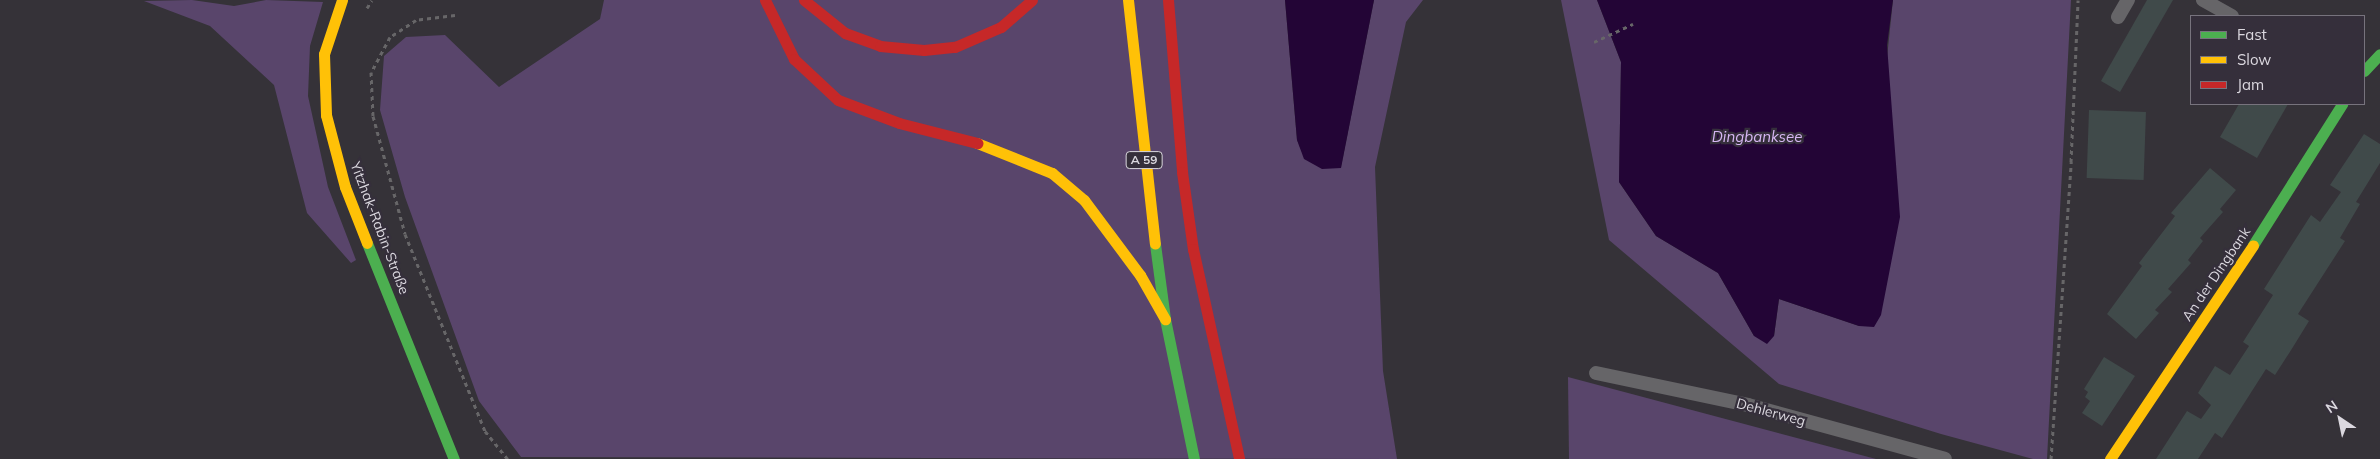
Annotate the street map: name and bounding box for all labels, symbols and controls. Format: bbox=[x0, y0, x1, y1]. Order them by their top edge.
legend bbox=[2190, 15, 2365, 105]
text: Fast bbox=[2237, 25, 2267, 44]
text: Slow bbox=[2237, 50, 2271, 69]
text: Jam bbox=[2237, 75, 2264, 94]
water label: Dingbanksee bbox=[1712, 128, 1802, 146]
road number: A 59 bbox=[1125, 150, 1163, 170]
street label: Yitzhak-Rabin-Straße bbox=[347, 159, 413, 297]
street label: An der Dingbank bbox=[2178, 224, 2254, 324]
north arrow bbox=[2315, 394, 2365, 444]
street label: Dehlerweg bbox=[1735, 395, 1807, 429]
text: N bbox=[2322, 396, 2341, 417]

